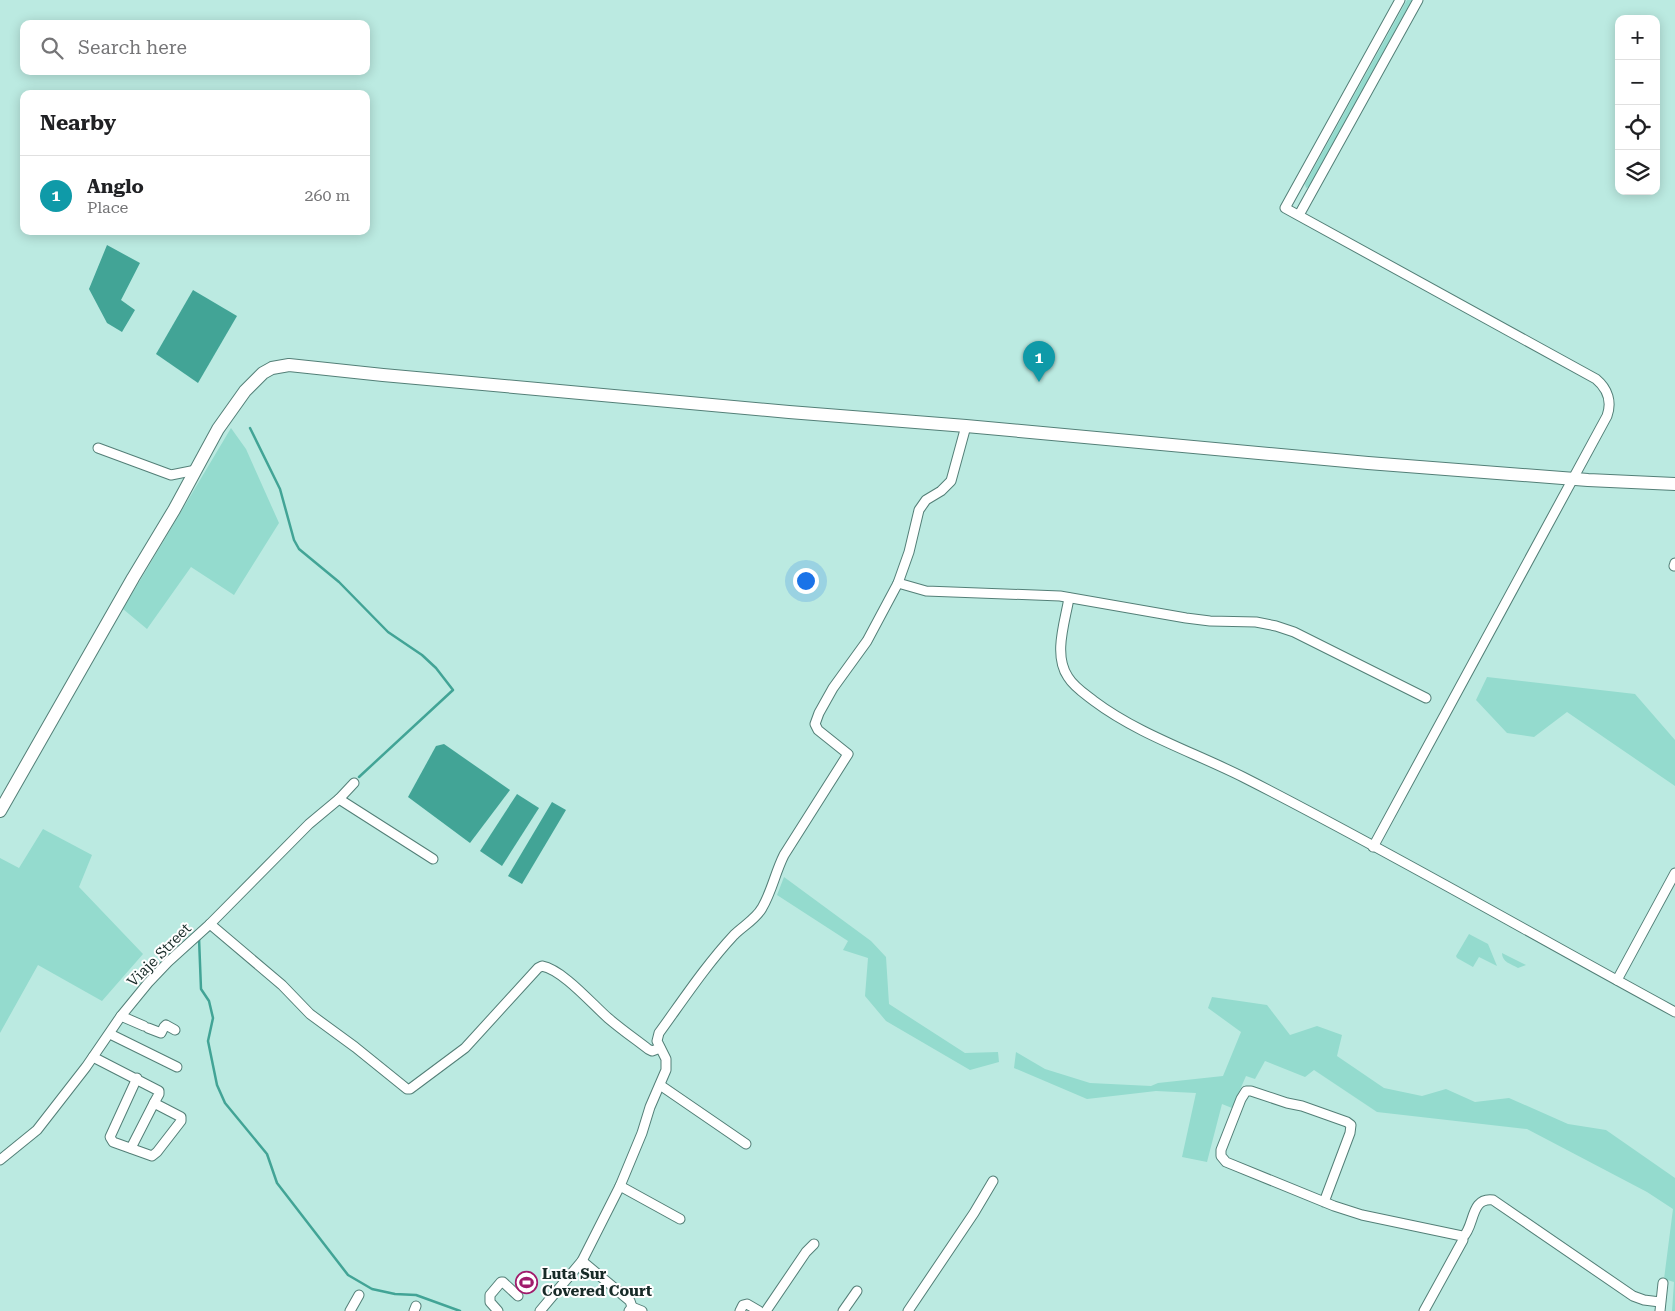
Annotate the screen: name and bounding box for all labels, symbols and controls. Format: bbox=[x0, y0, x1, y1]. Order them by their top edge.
map controls bbox=[1615, 15, 1660, 195]
button: + bbox=[1615, 15, 1660, 60]
search box bbox=[20, 20, 370, 75]
icon: search bbox=[38, 34, 66, 62]
text: Search here bbox=[78, 36, 187, 59]
button: − bbox=[1615, 60, 1660, 105]
button: locate bbox=[1615, 105, 1660, 150]
text: Nearby bbox=[40, 111, 116, 135]
button: layers bbox=[1615, 150, 1660, 195]
text: Anglo bbox=[87, 175, 144, 198]
text: 1 bbox=[52, 186, 60, 205]
text: 260 m bbox=[304, 186, 350, 205]
text: Place bbox=[87, 198, 128, 217]
pin: 1 bbox=[1023, 341, 1055, 382]
your location bbox=[793, 568, 819, 594]
street label: Viaje Street bbox=[123, 919, 195, 991]
place label: Luta Sur Covered Court bbox=[542, 1265, 652, 1300]
sports icon: Luta Sur Covered Court bbox=[514, 1271, 538, 1295]

